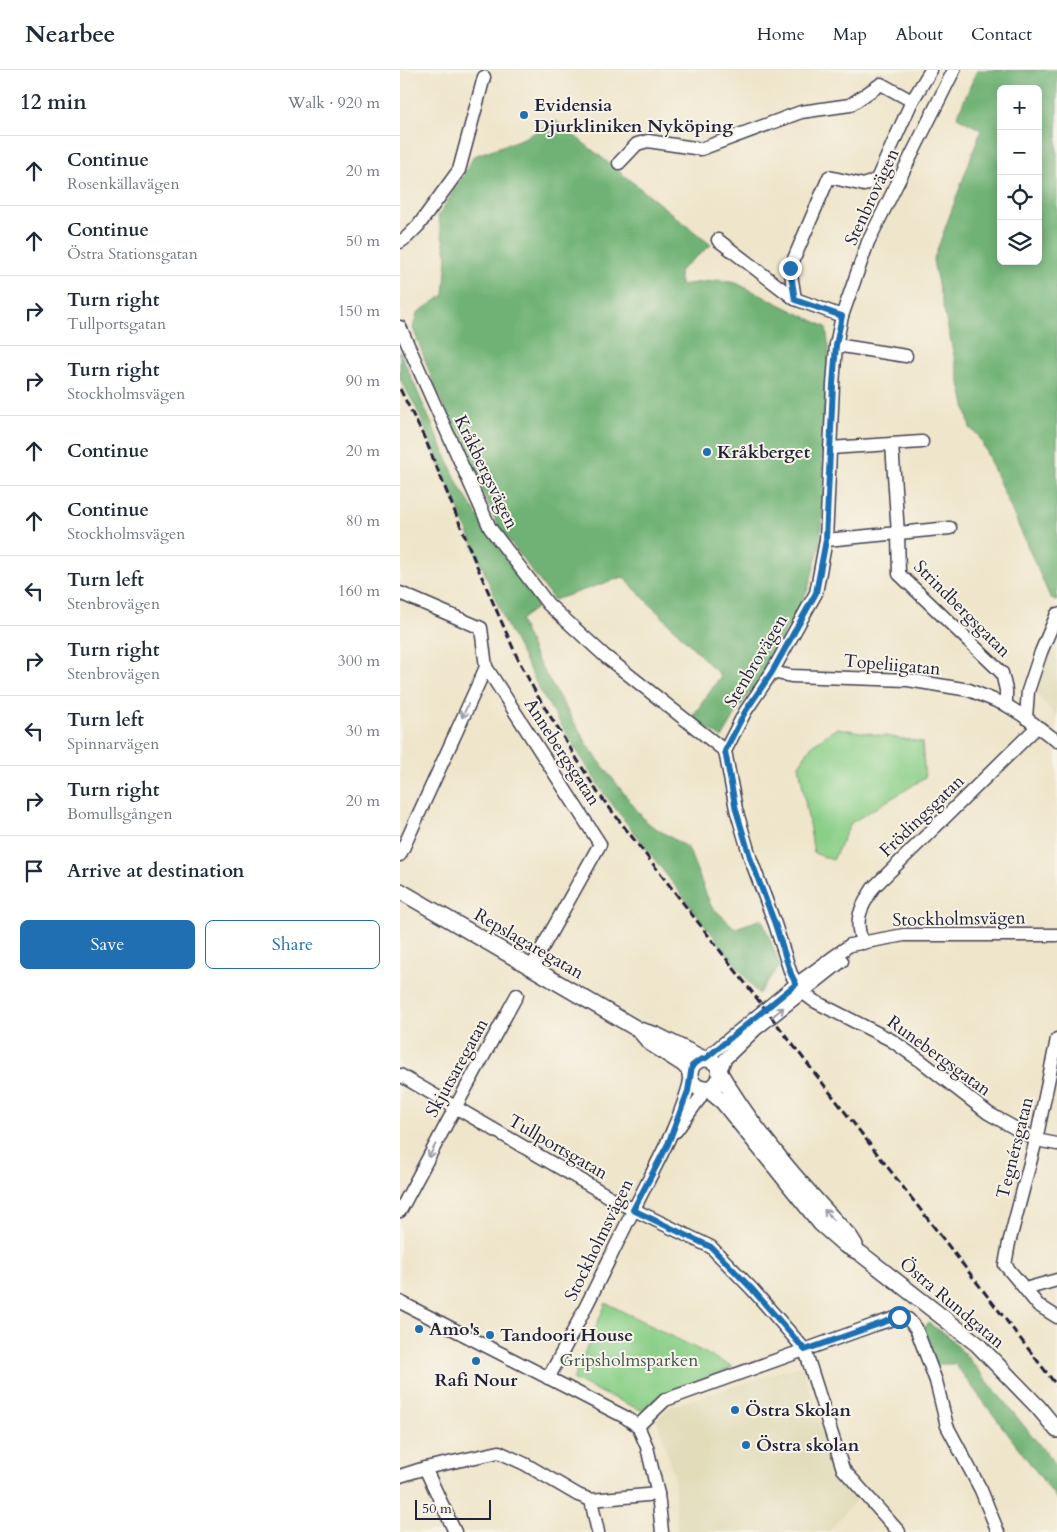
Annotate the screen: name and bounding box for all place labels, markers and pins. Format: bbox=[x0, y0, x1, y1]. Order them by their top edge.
place label: Evidensia Djurkliniken Nyköping bbox=[534, 93, 733, 139]
marker: Evidensia Djurkliniken Nyköping bbox=[518, 109, 530, 121]
place label: Kråkberget bbox=[717, 440, 811, 465]
marker: Kråkberget bbox=[701, 446, 713, 458]
place label: Amo's bbox=[429, 1317, 480, 1342]
marker: Amo's bbox=[413, 1323, 425, 1335]
place label: Tandoori House bbox=[500, 1323, 633, 1348]
marker: Tandoori House bbox=[484, 1329, 496, 1341]
marker: Rafi Nour bbox=[470, 1355, 482, 1367]
place label: Rafi Nour bbox=[435, 1368, 518, 1393]
place label: Östra Skolan bbox=[745, 1398, 852, 1423]
marker: Östra Skolan bbox=[729, 1404, 741, 1416]
place label: Östra skolan bbox=[756, 1433, 860, 1458]
marker: Östra skolan bbox=[740, 1439, 752, 1451]

